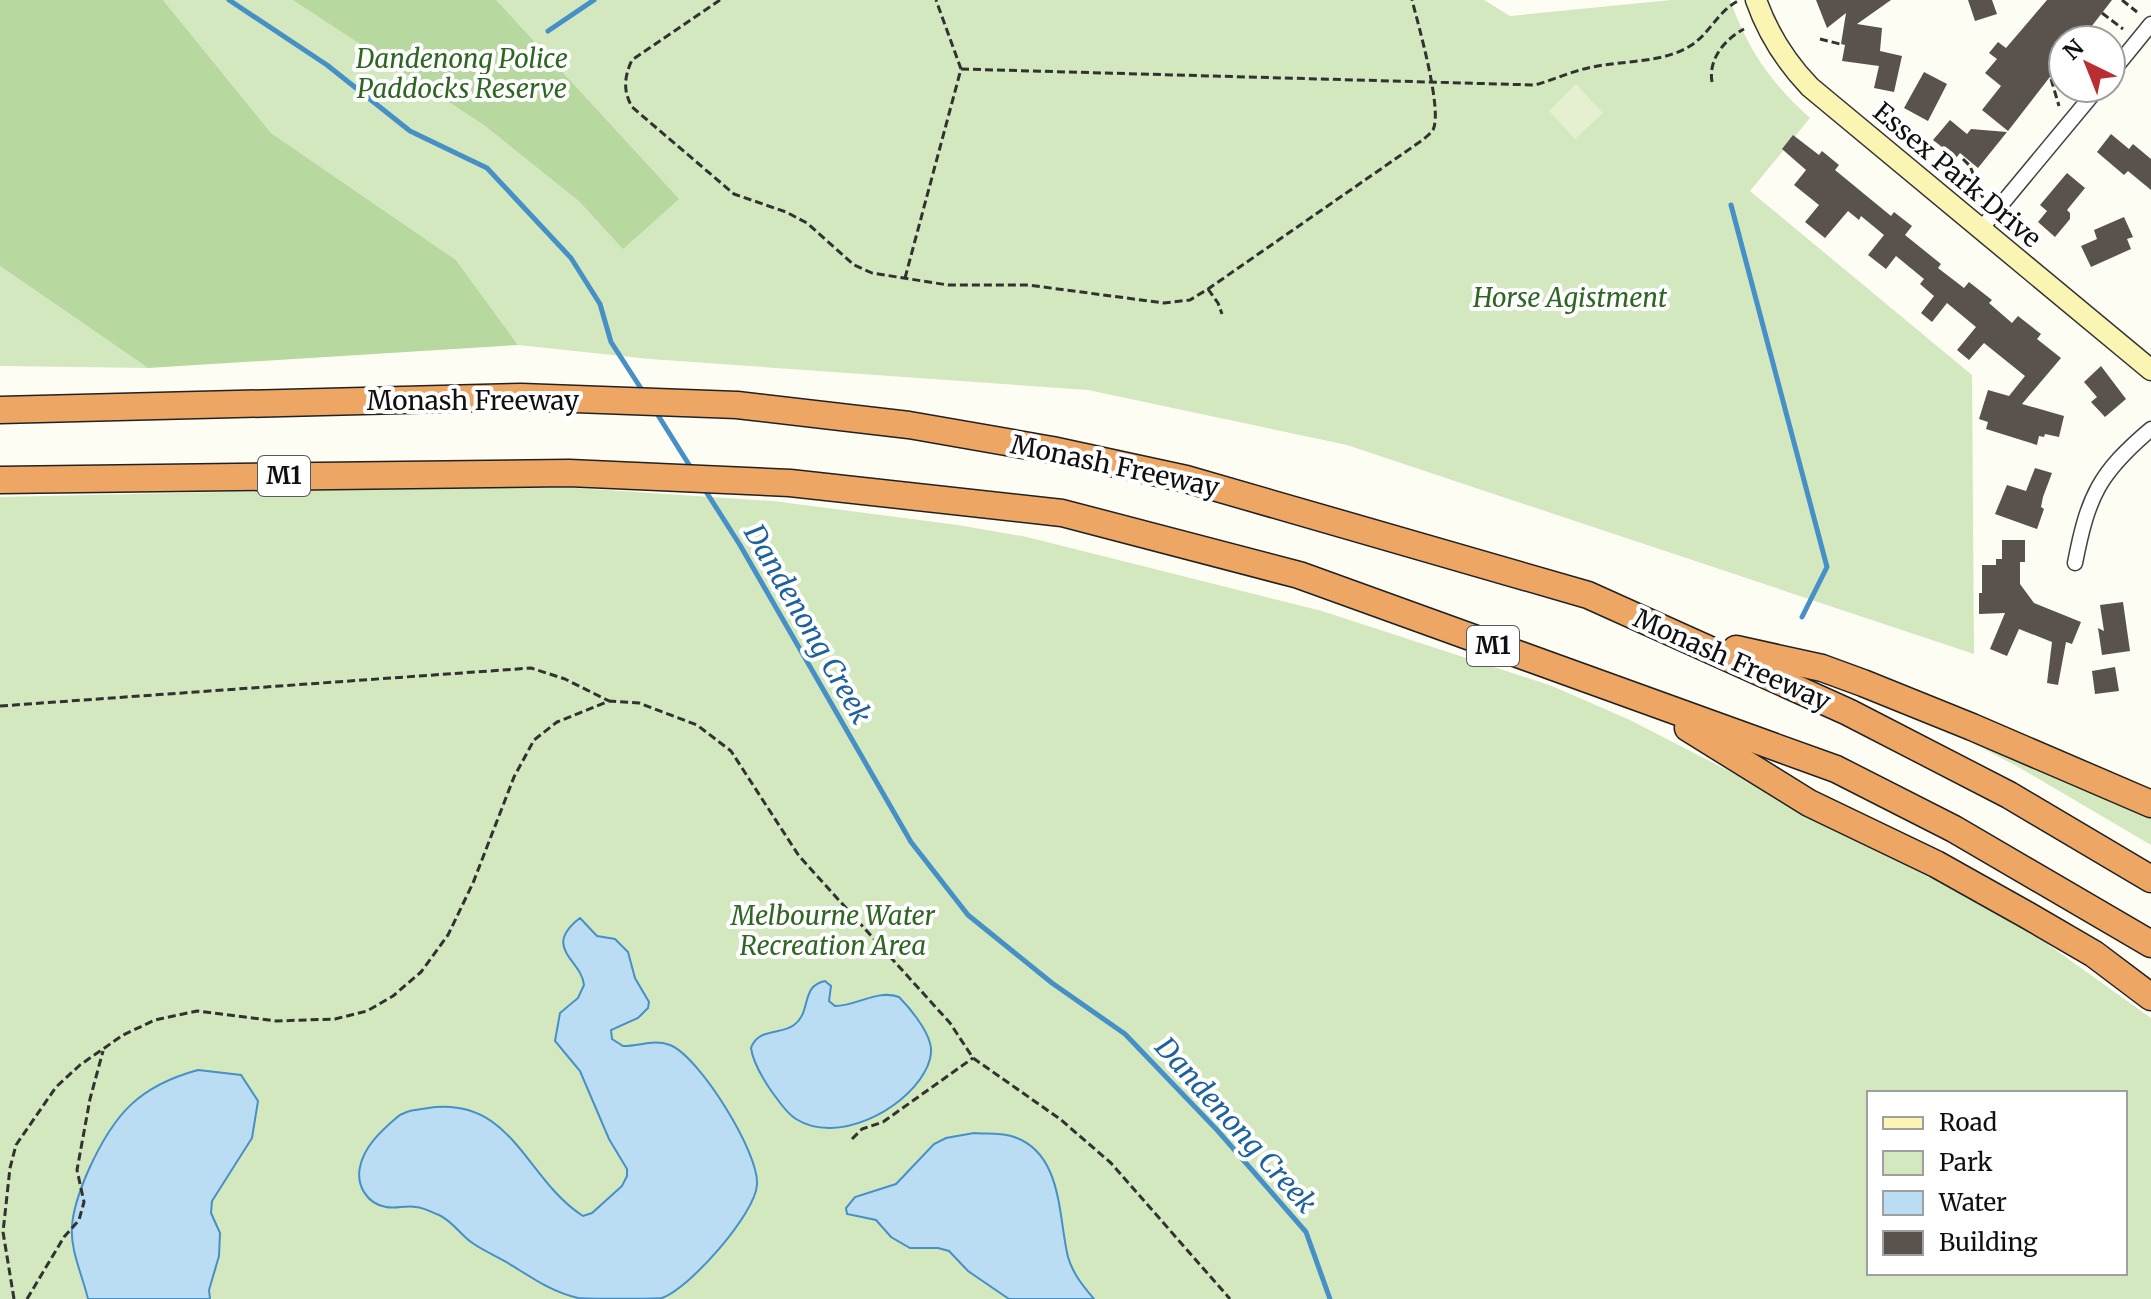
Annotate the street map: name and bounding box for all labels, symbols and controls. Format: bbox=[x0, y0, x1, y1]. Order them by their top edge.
north arrow bbox=[2047, 24, 2127, 104]
text: N bbox=[2057, 33, 2090, 66]
park label: Dandenong Police Paddocks Reserve bbox=[355, 42, 568, 105]
street label: Essex Park Drive bbox=[1867, 95, 2048, 254]
park label: Horse Agistment bbox=[1472, 281, 1668, 314]
street label: Monash Freeway bbox=[367, 384, 580, 417]
street label: Monash Freeway bbox=[1008, 427, 1223, 504]
road number: M1 bbox=[258, 456, 310, 496]
water label: Dandenong Creek bbox=[736, 517, 880, 730]
street label: Monash Freeway bbox=[1629, 601, 1837, 718]
road number: M1 bbox=[1467, 626, 1519, 666]
park label: Melbourne Water Recreation Area bbox=[730, 899, 935, 962]
water label: Dandenong Creek bbox=[1147, 1029, 1324, 1220]
legend bbox=[1867, 1091, 2127, 1275]
text: Road bbox=[1939, 1107, 1997, 1138]
text: Park bbox=[1939, 1147, 1993, 1178]
text: Water bbox=[1938, 1187, 2007, 1218]
text: Building bbox=[1939, 1227, 2038, 1258]

